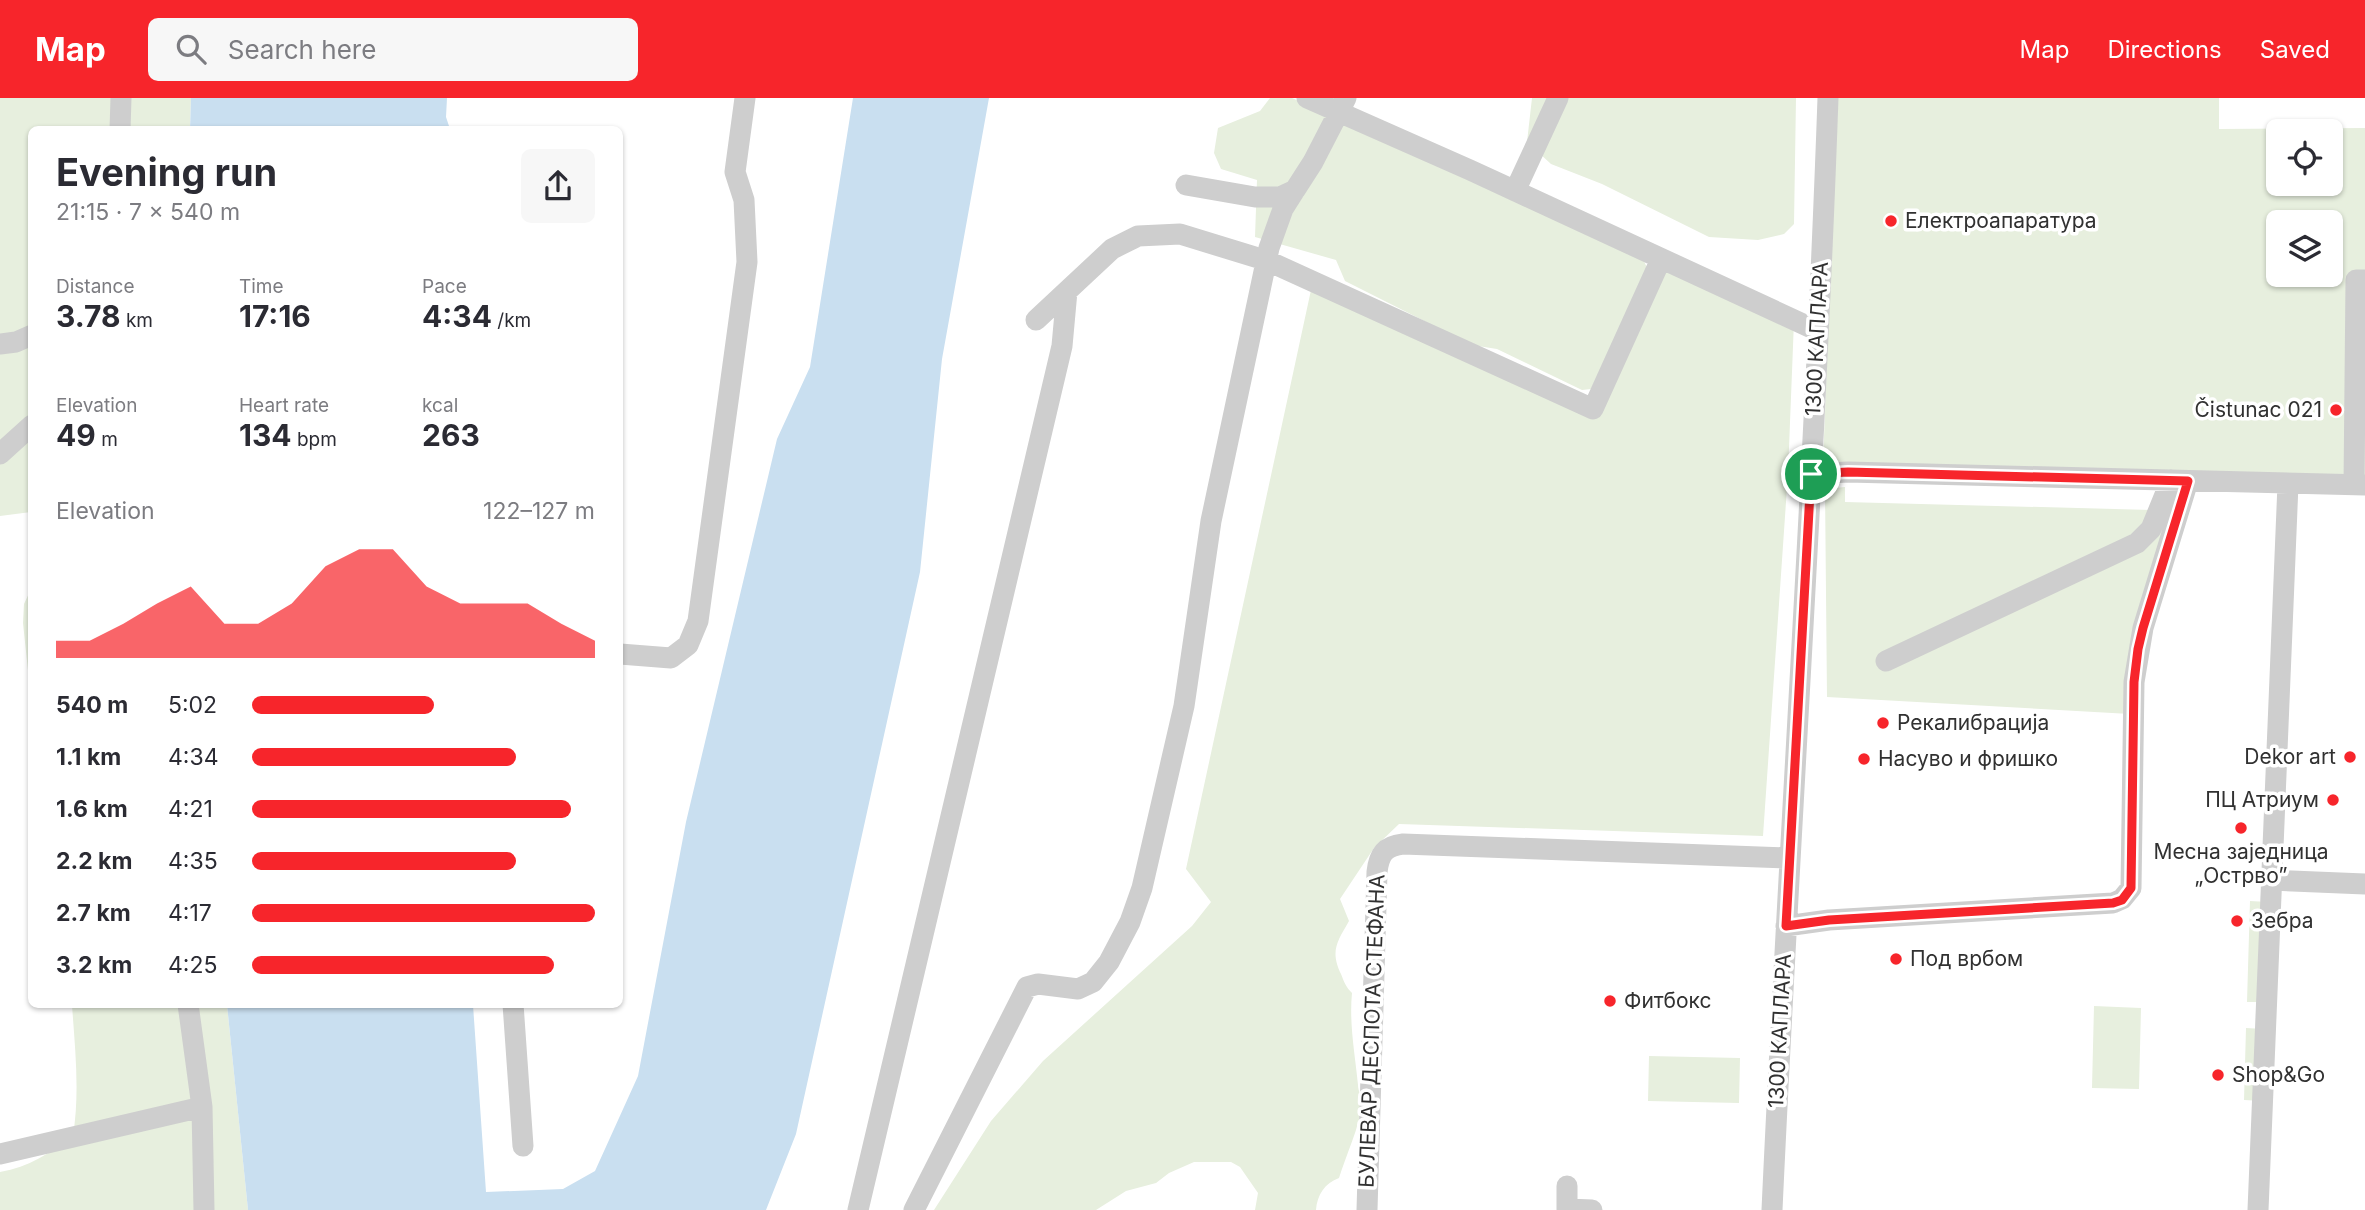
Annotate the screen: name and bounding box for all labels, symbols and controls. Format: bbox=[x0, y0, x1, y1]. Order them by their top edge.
search box bbox=[148, 18, 638, 81]
text: Map bbox=[35, 29, 106, 69]
icon: search bbox=[172, 30, 210, 68]
text: Search here bbox=[228, 34, 376, 65]
text: Map bbox=[2020, 35, 2069, 64]
text: Directions bbox=[2107, 35, 2222, 64]
text: Saved bbox=[2260, 35, 2330, 64]
map controls bbox=[2266, 119, 2343, 287]
button: locate bbox=[2266, 119, 2343, 196]
text: Evening run bbox=[56, 149, 277, 195]
button: share bbox=[521, 149, 595, 223]
text: 21:15 · 7 × 540 m bbox=[56, 198, 240, 226]
place label: Електроапаратура bbox=[1905, 208, 2097, 233]
button: layers bbox=[2266, 210, 2343, 287]
marker: Електроапаратура bbox=[1883, 213, 1899, 229]
street label: 1300 КАПЛАРА bbox=[1800, 261, 1833, 417]
text: Distance bbox=[56, 275, 134, 298]
text: Time bbox=[239, 275, 284, 298]
text: Pace bbox=[422, 275, 467, 298]
text: 3.78 bbox=[56, 298, 121, 334]
text: 17:16 bbox=[239, 298, 311, 334]
text: 4:34 bbox=[422, 298, 492, 334]
text: km bbox=[121, 309, 153, 332]
text: /km bbox=[492, 309, 531, 332]
text: Elevation bbox=[56, 394, 137, 417]
text: Heart rate bbox=[239, 394, 329, 417]
text: kcal bbox=[422, 394, 458, 417]
place label: Čistunac 021 bbox=[2195, 397, 2322, 422]
marker: Čistunac 021 bbox=[2328, 402, 2344, 418]
text: 49 bbox=[56, 417, 96, 453]
text: 134 bbox=[239, 417, 292, 453]
text: 263 bbox=[422, 417, 480, 453]
text: m bbox=[96, 428, 118, 451]
text: bpm bbox=[292, 428, 337, 451]
pin bbox=[1781, 444, 1841, 504]
icon: arrive bbox=[1792, 455, 1830, 493]
text: Elevation bbox=[56, 497, 155, 525]
text: 122–127 m bbox=[483, 497, 595, 525]
text: 540 m bbox=[56, 691, 128, 719]
text: 5:02 bbox=[168, 691, 217, 719]
place label: Рекалибрација bbox=[1897, 710, 2049, 735]
marker: Рекалибрација bbox=[1875, 715, 1891, 731]
text: 1.1 km bbox=[56, 743, 121, 771]
text: 4:34 bbox=[168, 743, 219, 771]
place label: Dekor art bbox=[2244, 744, 2336, 769]
place label: Насуво и фришко bbox=[1878, 746, 2058, 771]
marker: Dekor art bbox=[2342, 749, 2358, 765]
marker: Насуво и фришко bbox=[1856, 751, 1872, 767]
place label: ПЦ Атриум bbox=[2205, 787, 2319, 812]
marker: ПЦ Атриум bbox=[2325, 792, 2341, 808]
text: 1.6 km bbox=[56, 795, 128, 823]
text: 4:21 bbox=[168, 795, 213, 823]
marker: Месна заједница „Острво” bbox=[2233, 820, 2249, 836]
place label: Месна заједница „Острво” bbox=[2153, 839, 2329, 888]
text: 2.2 km bbox=[56, 847, 132, 875]
text: 4:35 bbox=[168, 847, 218, 875]
street label: БУЛЕВАР ДЕСПОТА СТЕФАНА bbox=[1354, 874, 1389, 1188]
text: 2.7 km bbox=[56, 899, 131, 927]
text: 4:17 bbox=[168, 899, 212, 927]
place label: Зебра bbox=[2251, 908, 2314, 933]
marker: Зебра bbox=[2229, 913, 2245, 929]
place label: Под врбом bbox=[1910, 946, 2023, 971]
text: 3.2 km bbox=[56, 951, 132, 979]
text: 4:25 bbox=[168, 951, 218, 979]
marker: Под врбом bbox=[1888, 951, 1904, 967]
street label: 1300 КАПЛАРА bbox=[1763, 953, 1796, 1109]
place label: Фитбокс bbox=[1624, 988, 1712, 1013]
marker: Фитбокс bbox=[1602, 993, 1618, 1009]
place label: Shop&Go bbox=[2232, 1062, 2325, 1087]
marker: Shop&Go bbox=[2210, 1067, 2226, 1083]

